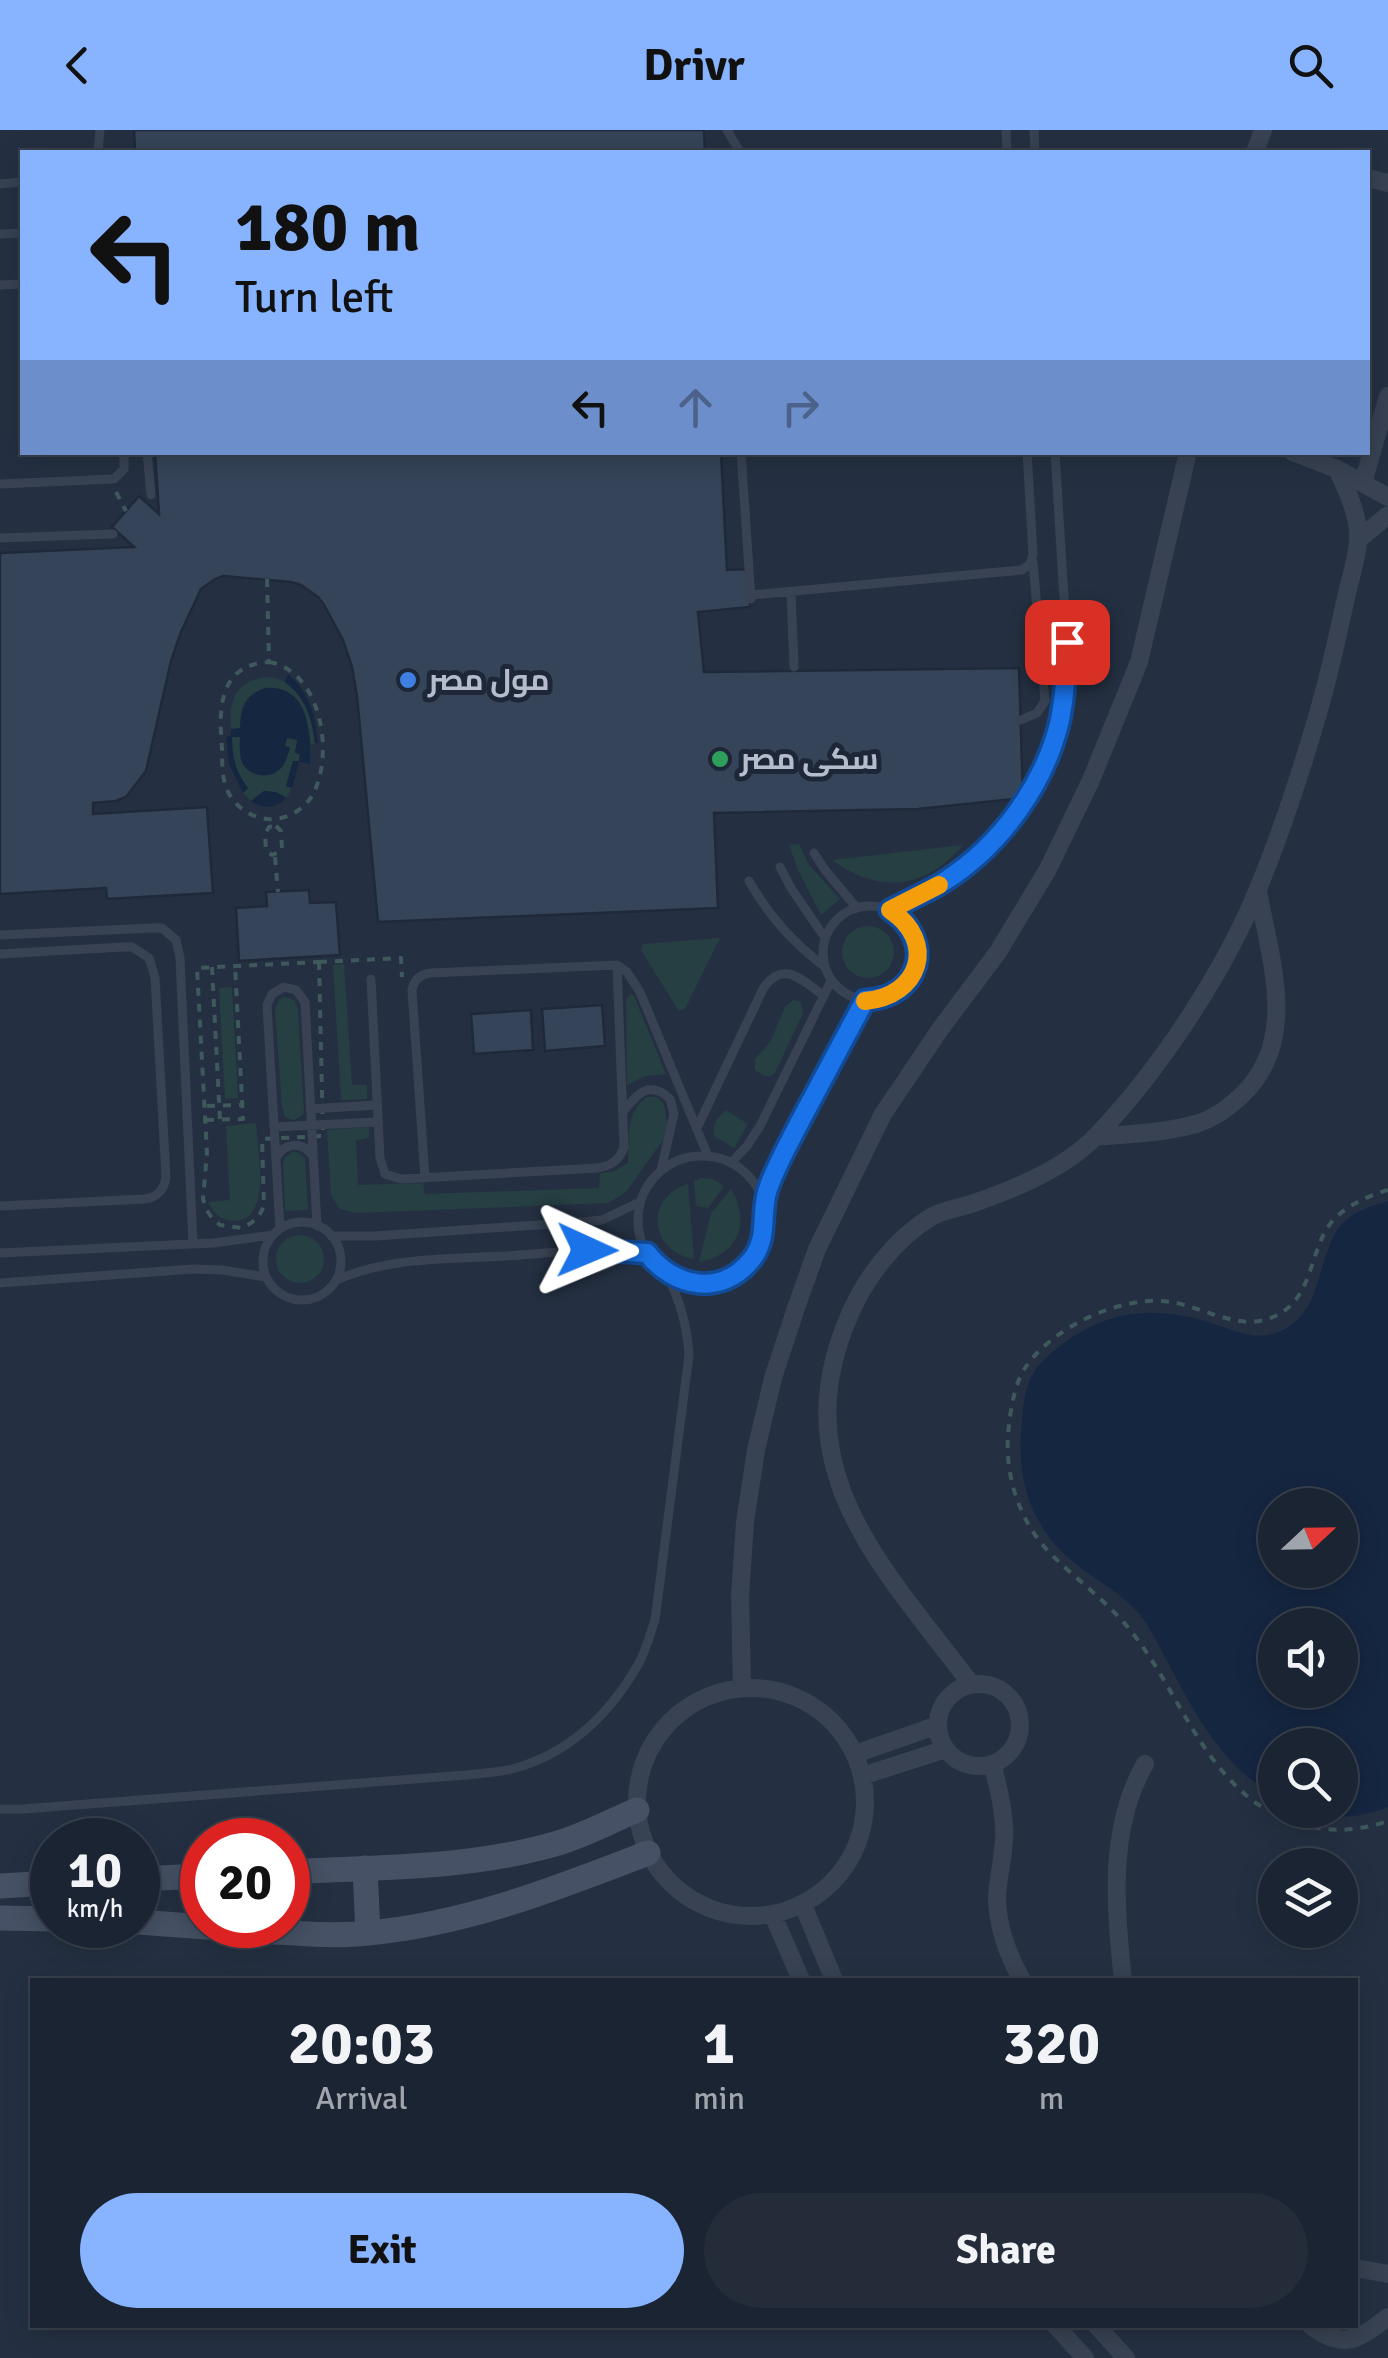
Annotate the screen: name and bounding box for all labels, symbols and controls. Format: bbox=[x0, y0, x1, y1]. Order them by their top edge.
icon: back bbox=[50, 38, 105, 93]
text: Drivr bbox=[643, 38, 745, 93]
icon: search bbox=[1283, 38, 1338, 93]
text: 180 m bbox=[235, 184, 420, 270]
icon: left bbox=[70, 190, 200, 320]
text: Turn left bbox=[235, 270, 394, 325]
icon: left bbox=[563, 380, 618, 435]
icon: ahead bbox=[668, 380, 723, 435]
icon: right bbox=[773, 380, 828, 435]
pin bbox=[1025, 600, 1110, 685]
icon: arrive bbox=[1040, 615, 1095, 670]
place label: مول مصر bbox=[427, 662, 550, 699]
marker: مول مصر bbox=[397, 669, 419, 691]
place label: سكى مصر bbox=[739, 741, 878, 778]
marker: سكى مصر bbox=[709, 748, 731, 770]
position arrow bbox=[535, 1198, 639, 1302]
north arrow bbox=[1258, 1488, 1358, 1588]
map controls bbox=[1258, 1488, 1358, 1948]
button: sound bbox=[1258, 1608, 1358, 1708]
button: search bbox=[1258, 1728, 1358, 1828]
speed limit sign: 20 bbox=[180, 1818, 310, 1948]
text: 10 bbox=[68, 1840, 122, 1902]
button: layers bbox=[1258, 1848, 1358, 1948]
text: km/h bbox=[67, 1893, 123, 1924]
text: 20:03 bbox=[288, 2007, 435, 2081]
text: 1 bbox=[703, 2007, 735, 2081]
text: 320 bbox=[1003, 2007, 1100, 2081]
text: Arrival bbox=[316, 2079, 408, 2118]
text: min bbox=[693, 2079, 745, 2118]
text: m bbox=[1039, 2079, 1064, 2118]
button: Exit bbox=[80, 2193, 684, 2308]
button: Share bbox=[704, 2193, 1308, 2308]

